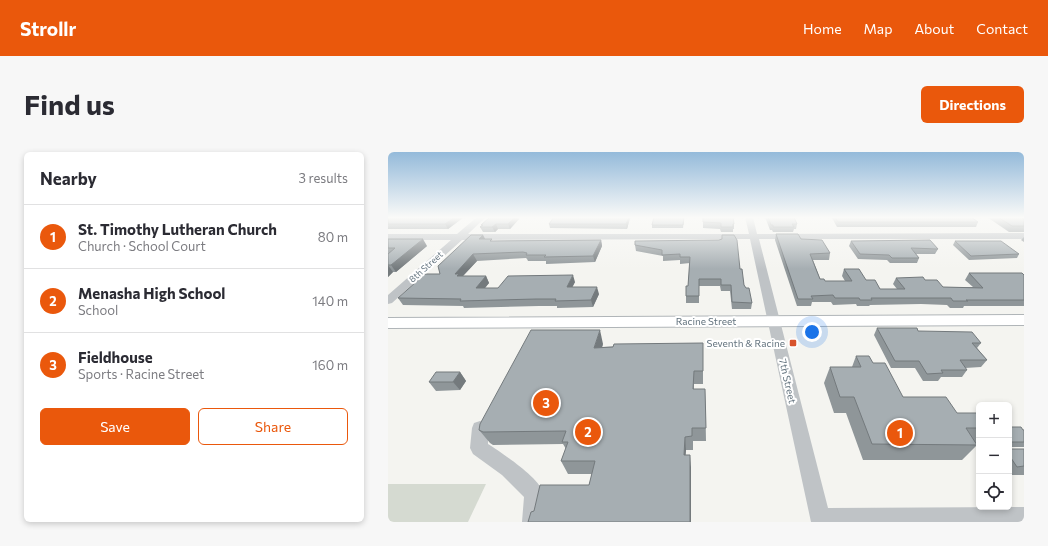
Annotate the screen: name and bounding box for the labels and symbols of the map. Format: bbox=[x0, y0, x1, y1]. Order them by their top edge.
street label: 8th Street bbox=[407, 248, 445, 285]
street label: Racine Street bbox=[676, 315, 736, 327]
your location bbox=[802, 322, 822, 342]
place label: Seventh & Racine bbox=[707, 337, 785, 349]
marker: Seventh & Racine bbox=[788, 338, 798, 348]
street label: 7th Street bbox=[777, 358, 799, 404]
pin: 3 bbox=[533, 388, 559, 418]
pin: 2 bbox=[575, 417, 601, 447]
pin: 1 bbox=[887, 418, 913, 448]

